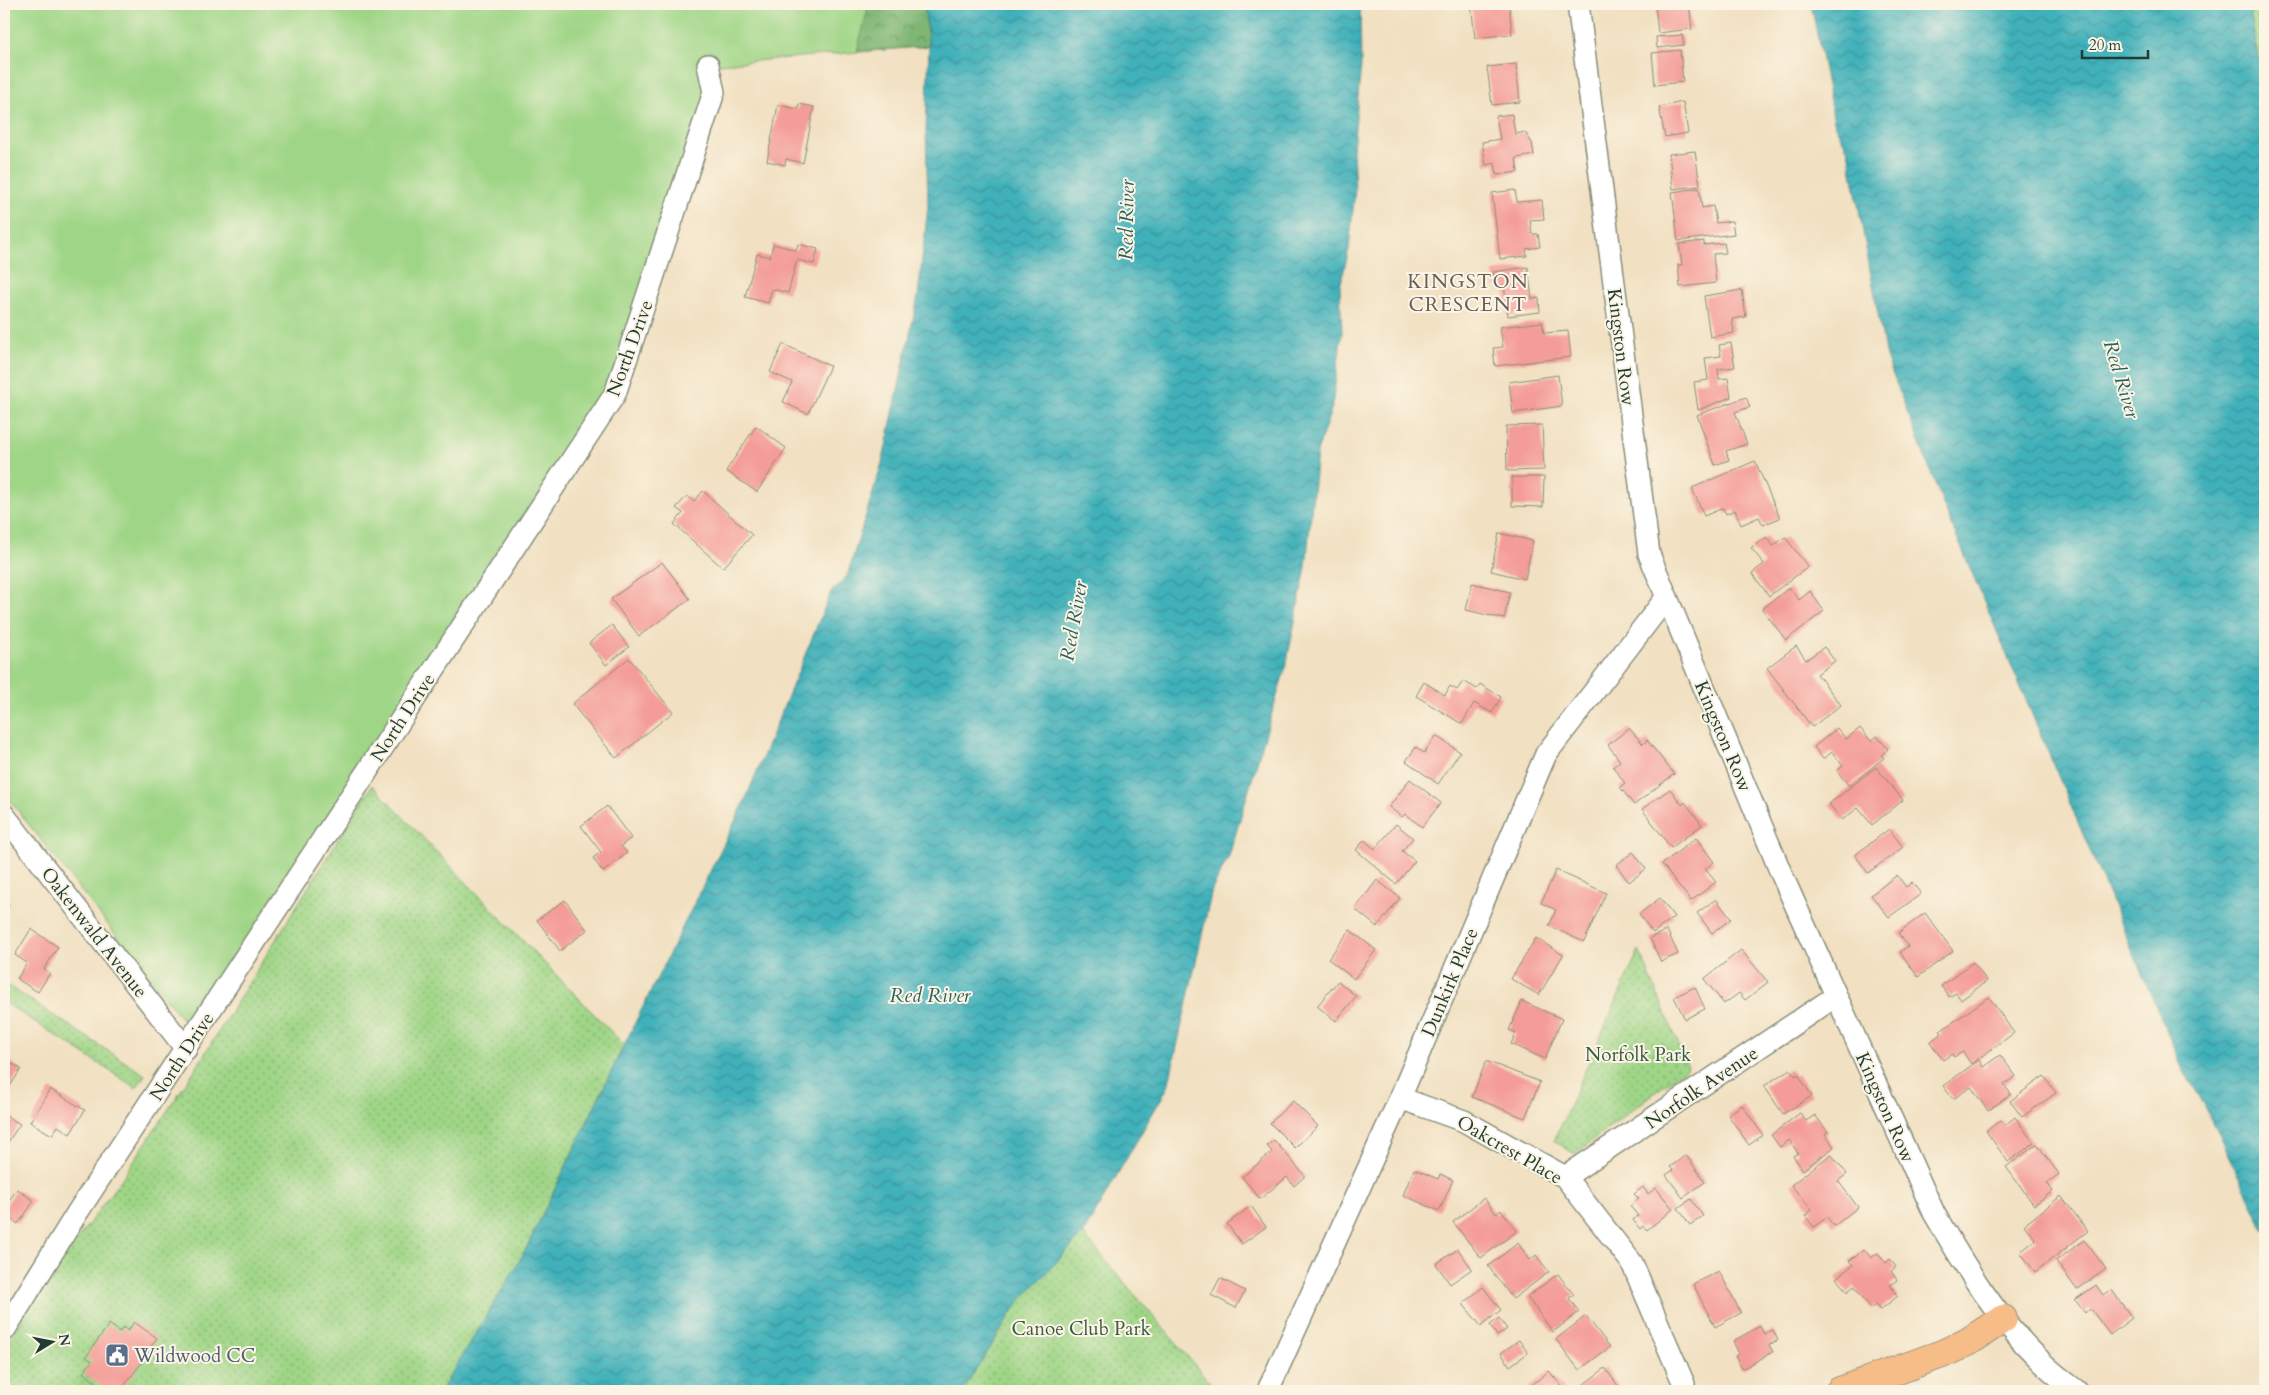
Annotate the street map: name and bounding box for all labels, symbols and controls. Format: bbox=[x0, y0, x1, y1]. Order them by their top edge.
scale bar bbox=[2082, 28, 2148, 60]
text: 20 m bbox=[2089, 35, 2121, 55]
water label: Red River bbox=[1112, 178, 1141, 261]
district label: KINGSTON CRESCENT bbox=[1407, 268, 1529, 318]
street label: Kingston Row bbox=[1601, 287, 1641, 407]
street label: North Drive bbox=[600, 296, 659, 400]
water label: Red River bbox=[2097, 337, 2147, 423]
water label: Red River bbox=[1053, 578, 1094, 663]
street label: North Drive bbox=[364, 668, 441, 767]
street label: Kingston Row bbox=[1688, 677, 1758, 796]
street label: Oakenwald Avenue bbox=[35, 862, 154, 1003]
street label: Dunkirk Place bbox=[1415, 924, 1485, 1041]
water label: Red River bbox=[890, 982, 972, 1009]
street label: North Drive bbox=[143, 1007, 220, 1106]
street label: Norfolk Avenue bbox=[1640, 1040, 1763, 1135]
park label: Norfolk Park bbox=[1585, 1042, 1692, 1068]
street label: Kingston Row bbox=[1849, 1048, 1921, 1167]
street label: Oakcrest Place bbox=[1452, 1109, 1567, 1191]
park label: Canoe Club Park bbox=[1011, 1316, 1151, 1342]
north arrow bbox=[28, 1318, 78, 1368]
text: N bbox=[54, 1332, 75, 1347]
public building icon: Wildwood CC bbox=[104, 1342, 130, 1368]
place label: Wildwood CC bbox=[133, 1343, 255, 1369]

